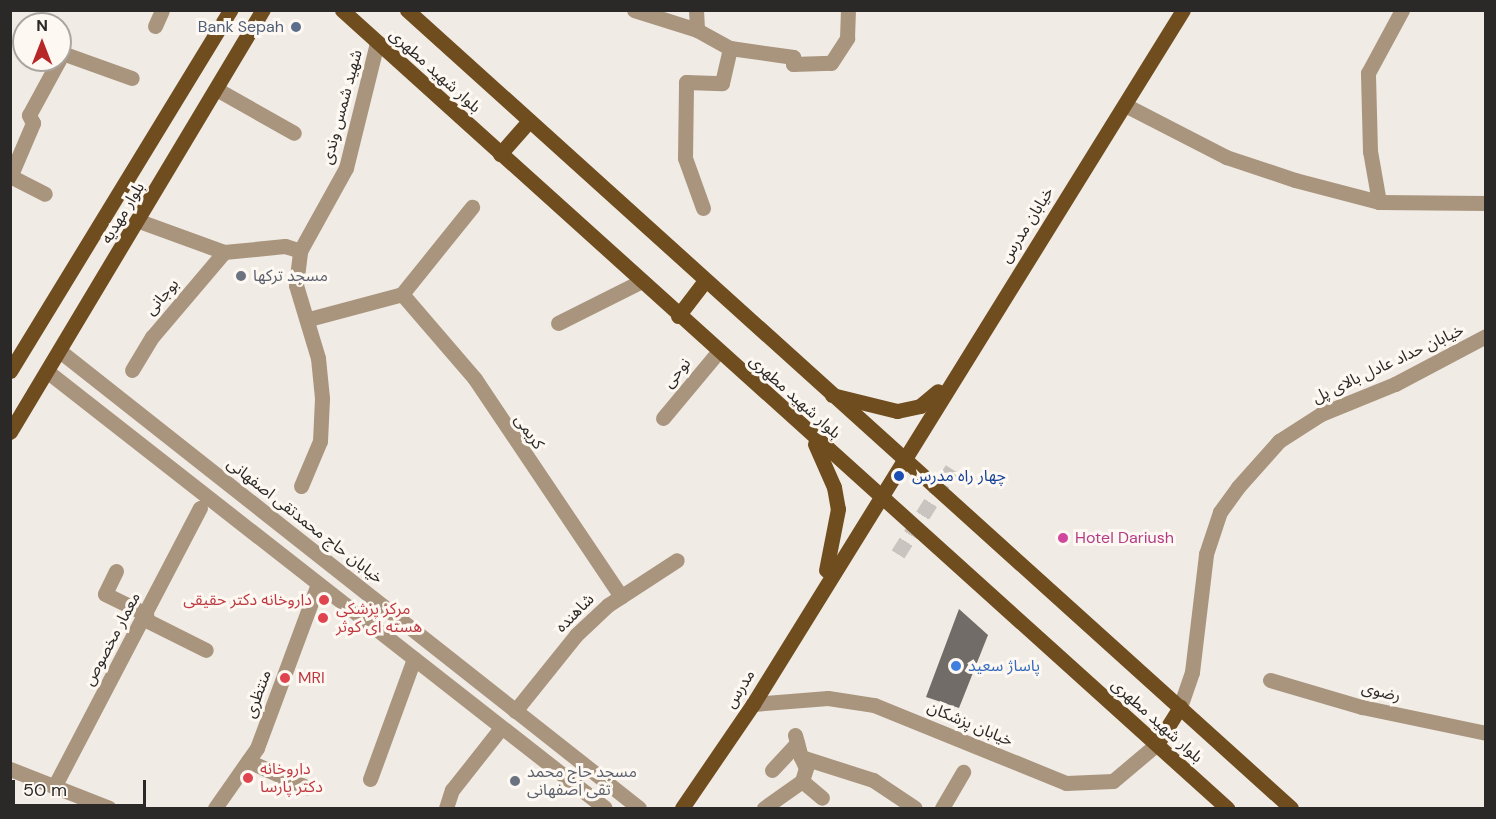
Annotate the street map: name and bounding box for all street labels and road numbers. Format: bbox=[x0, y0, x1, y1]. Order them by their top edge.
street label: بلوار شهید مطهری bbox=[385, 25, 485, 117]
street label: شهید شمس وندی bbox=[317, 48, 367, 166]
street label: بلوار مهدیه bbox=[97, 179, 149, 247]
street label: خیابان مدرس bbox=[996, 184, 1058, 266]
street label: بوجانی bbox=[141, 275, 183, 319]
street label: خیابان حداد عادل بالای پل bbox=[1309, 320, 1467, 408]
street label: بلوار شهید مطهری bbox=[745, 351, 845, 443]
street label: نوحی bbox=[659, 354, 695, 392]
street label: کریمی bbox=[510, 411, 548, 453]
street label: خیابان حاج محمدتقی اصفهانی bbox=[223, 454, 387, 588]
street label: معمار مخصوص bbox=[79, 589, 145, 689]
street label: شاهنده bbox=[552, 590, 598, 636]
street label: مدرس bbox=[721, 666, 759, 712]
street label: منتظری bbox=[240, 667, 276, 721]
street label: بلوار شهید مطهری bbox=[1107, 675, 1207, 767]
street label: رضوی bbox=[1360, 678, 1402, 706]
street label: خیابان پزشکان bbox=[924, 697, 1016, 751]

